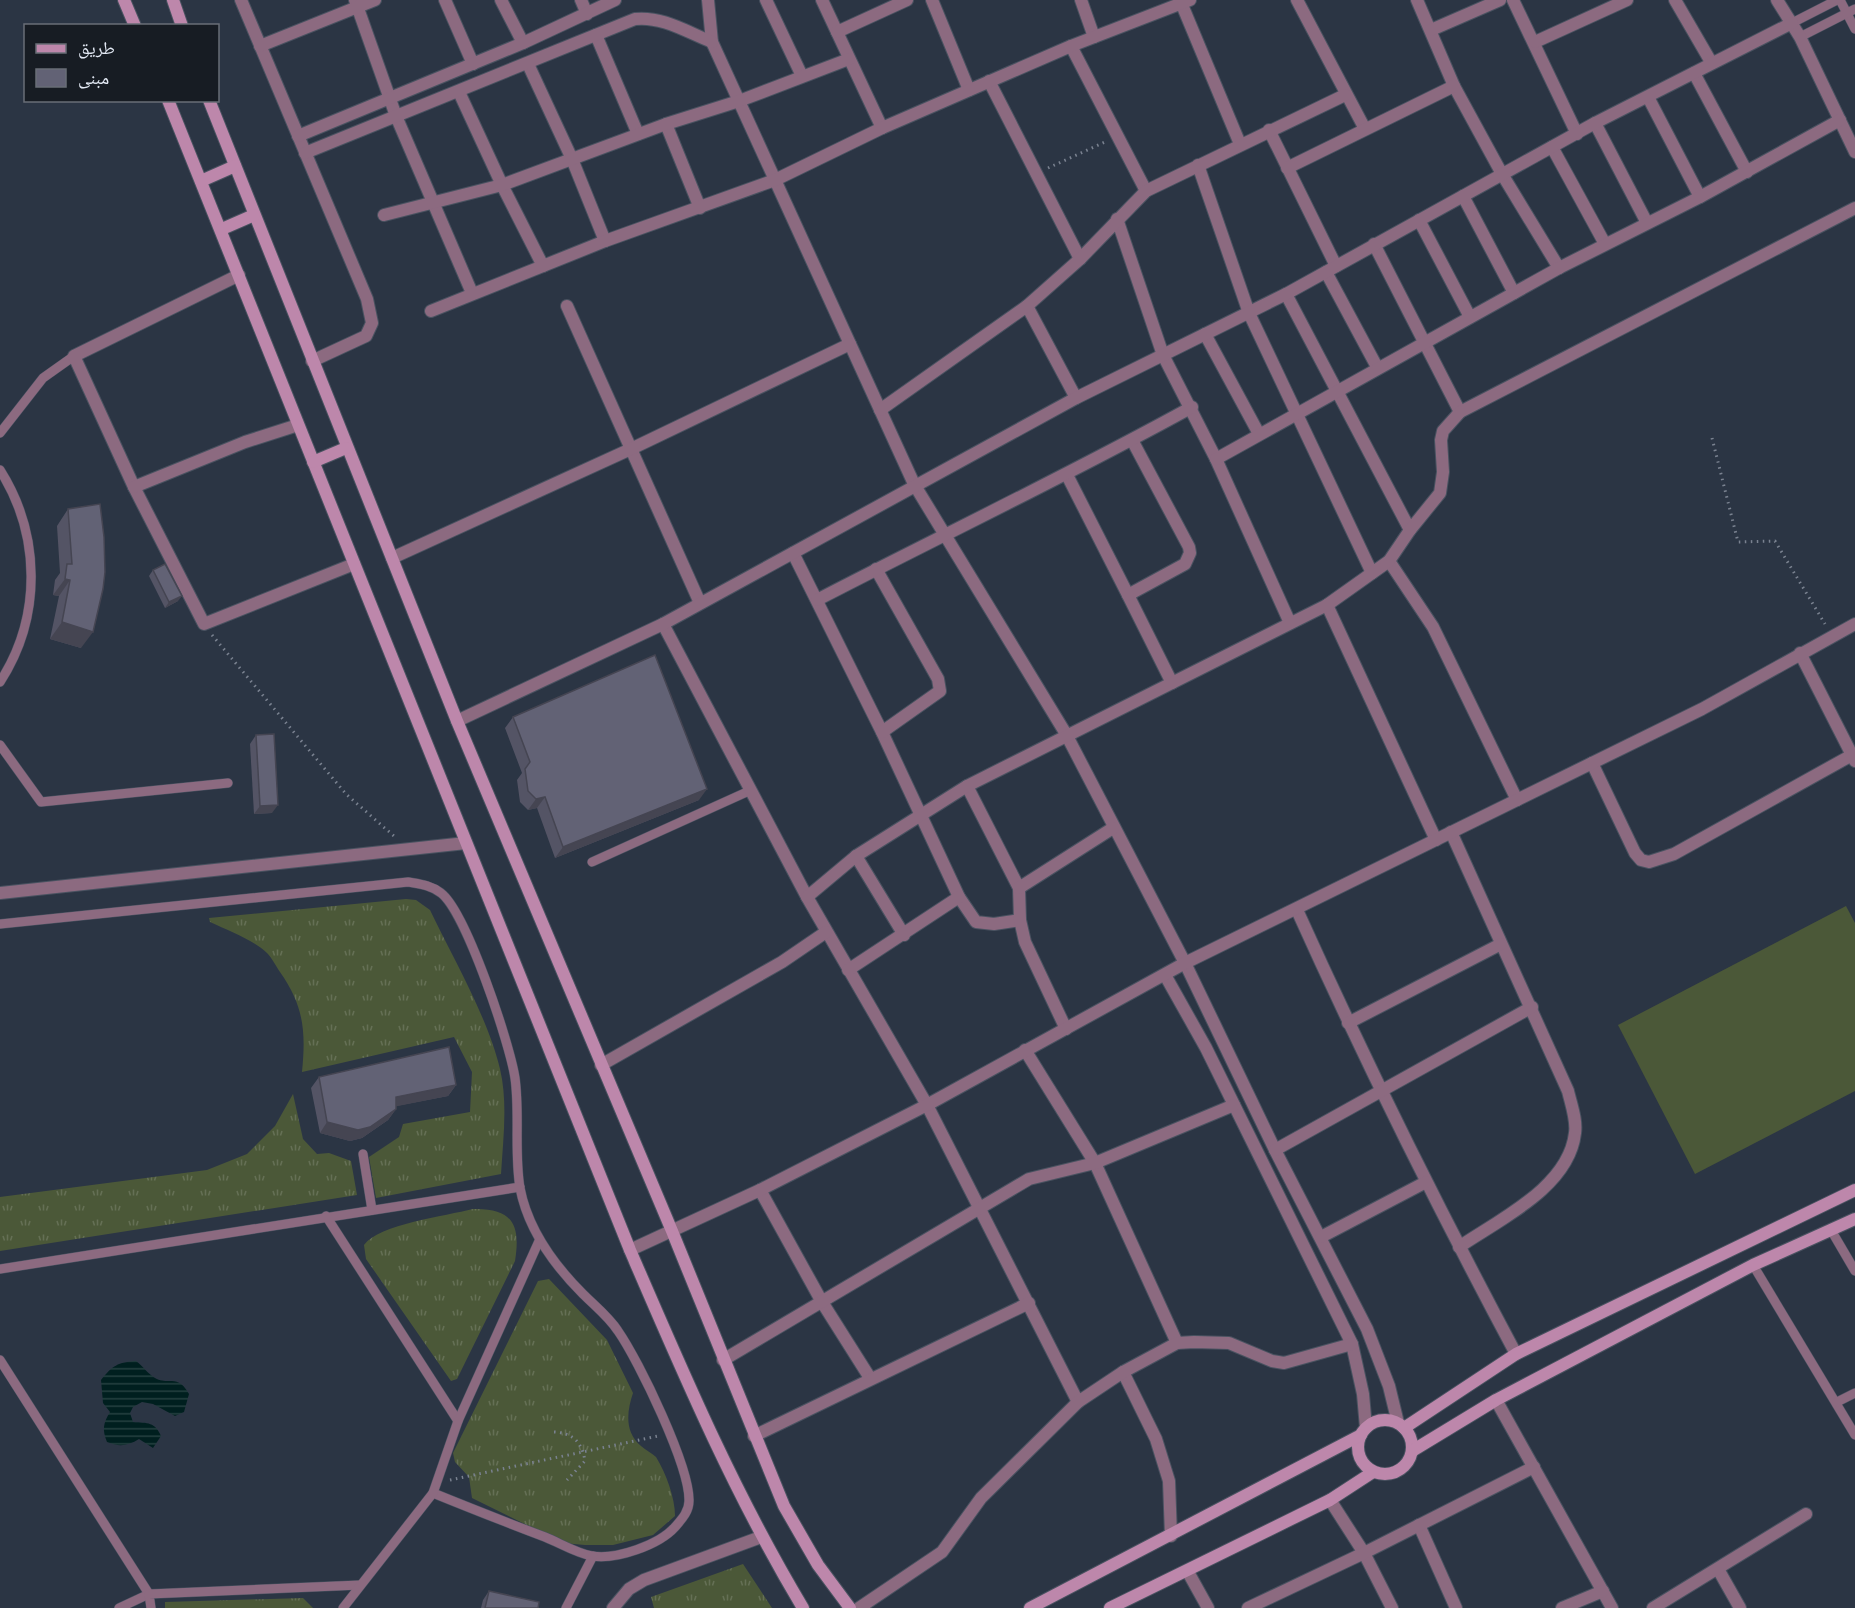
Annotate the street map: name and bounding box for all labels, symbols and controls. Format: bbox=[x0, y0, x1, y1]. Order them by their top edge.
legend bbox=[24, 24, 219, 102]
text: طريق bbox=[78, 36, 115, 59]
text: مبنى bbox=[78, 66, 109, 89]

